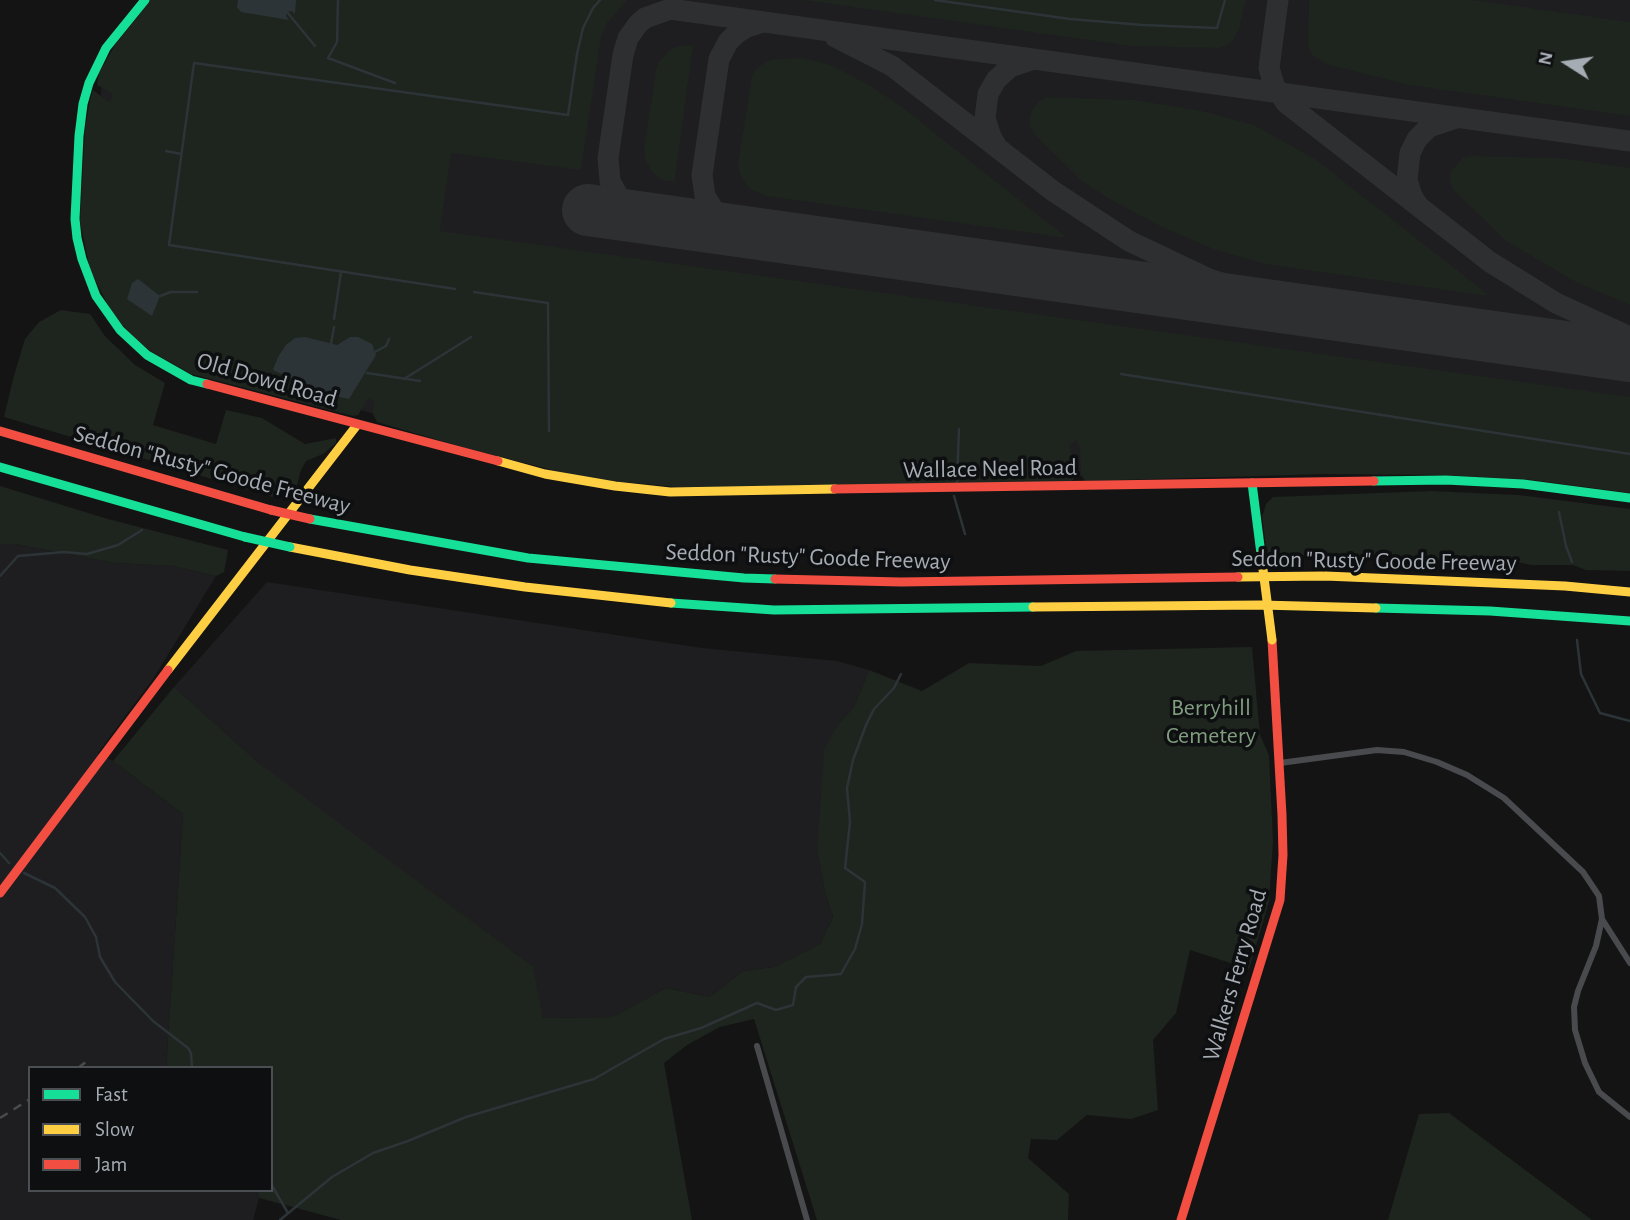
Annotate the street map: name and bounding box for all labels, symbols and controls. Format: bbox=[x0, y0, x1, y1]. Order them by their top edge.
north arrow bbox=[1532, 28, 1602, 98]
text: N bbox=[1535, 50, 1557, 67]
street label: Old Dowd Road bbox=[194, 346, 340, 414]
street label: Seddon "Rusty" Goode Freeway bbox=[71, 419, 353, 521]
street label: Wallace Neel Road bbox=[903, 453, 1077, 485]
street label: Seddon "Rusty" Goode Freeway bbox=[665, 538, 951, 576]
street label: Seddon "Rusty" Goode Freeway bbox=[1231, 544, 1517, 578]
park label: Berryhill Cemetery bbox=[1166, 694, 1256, 750]
street label: Walkers Ferry Road bbox=[1197, 886, 1273, 1064]
legend bbox=[28, 1066, 273, 1192]
text: Fast bbox=[95, 1084, 128, 1105]
text: Slow bbox=[95, 1119, 134, 1140]
text: Jam bbox=[95, 1154, 127, 1175]

